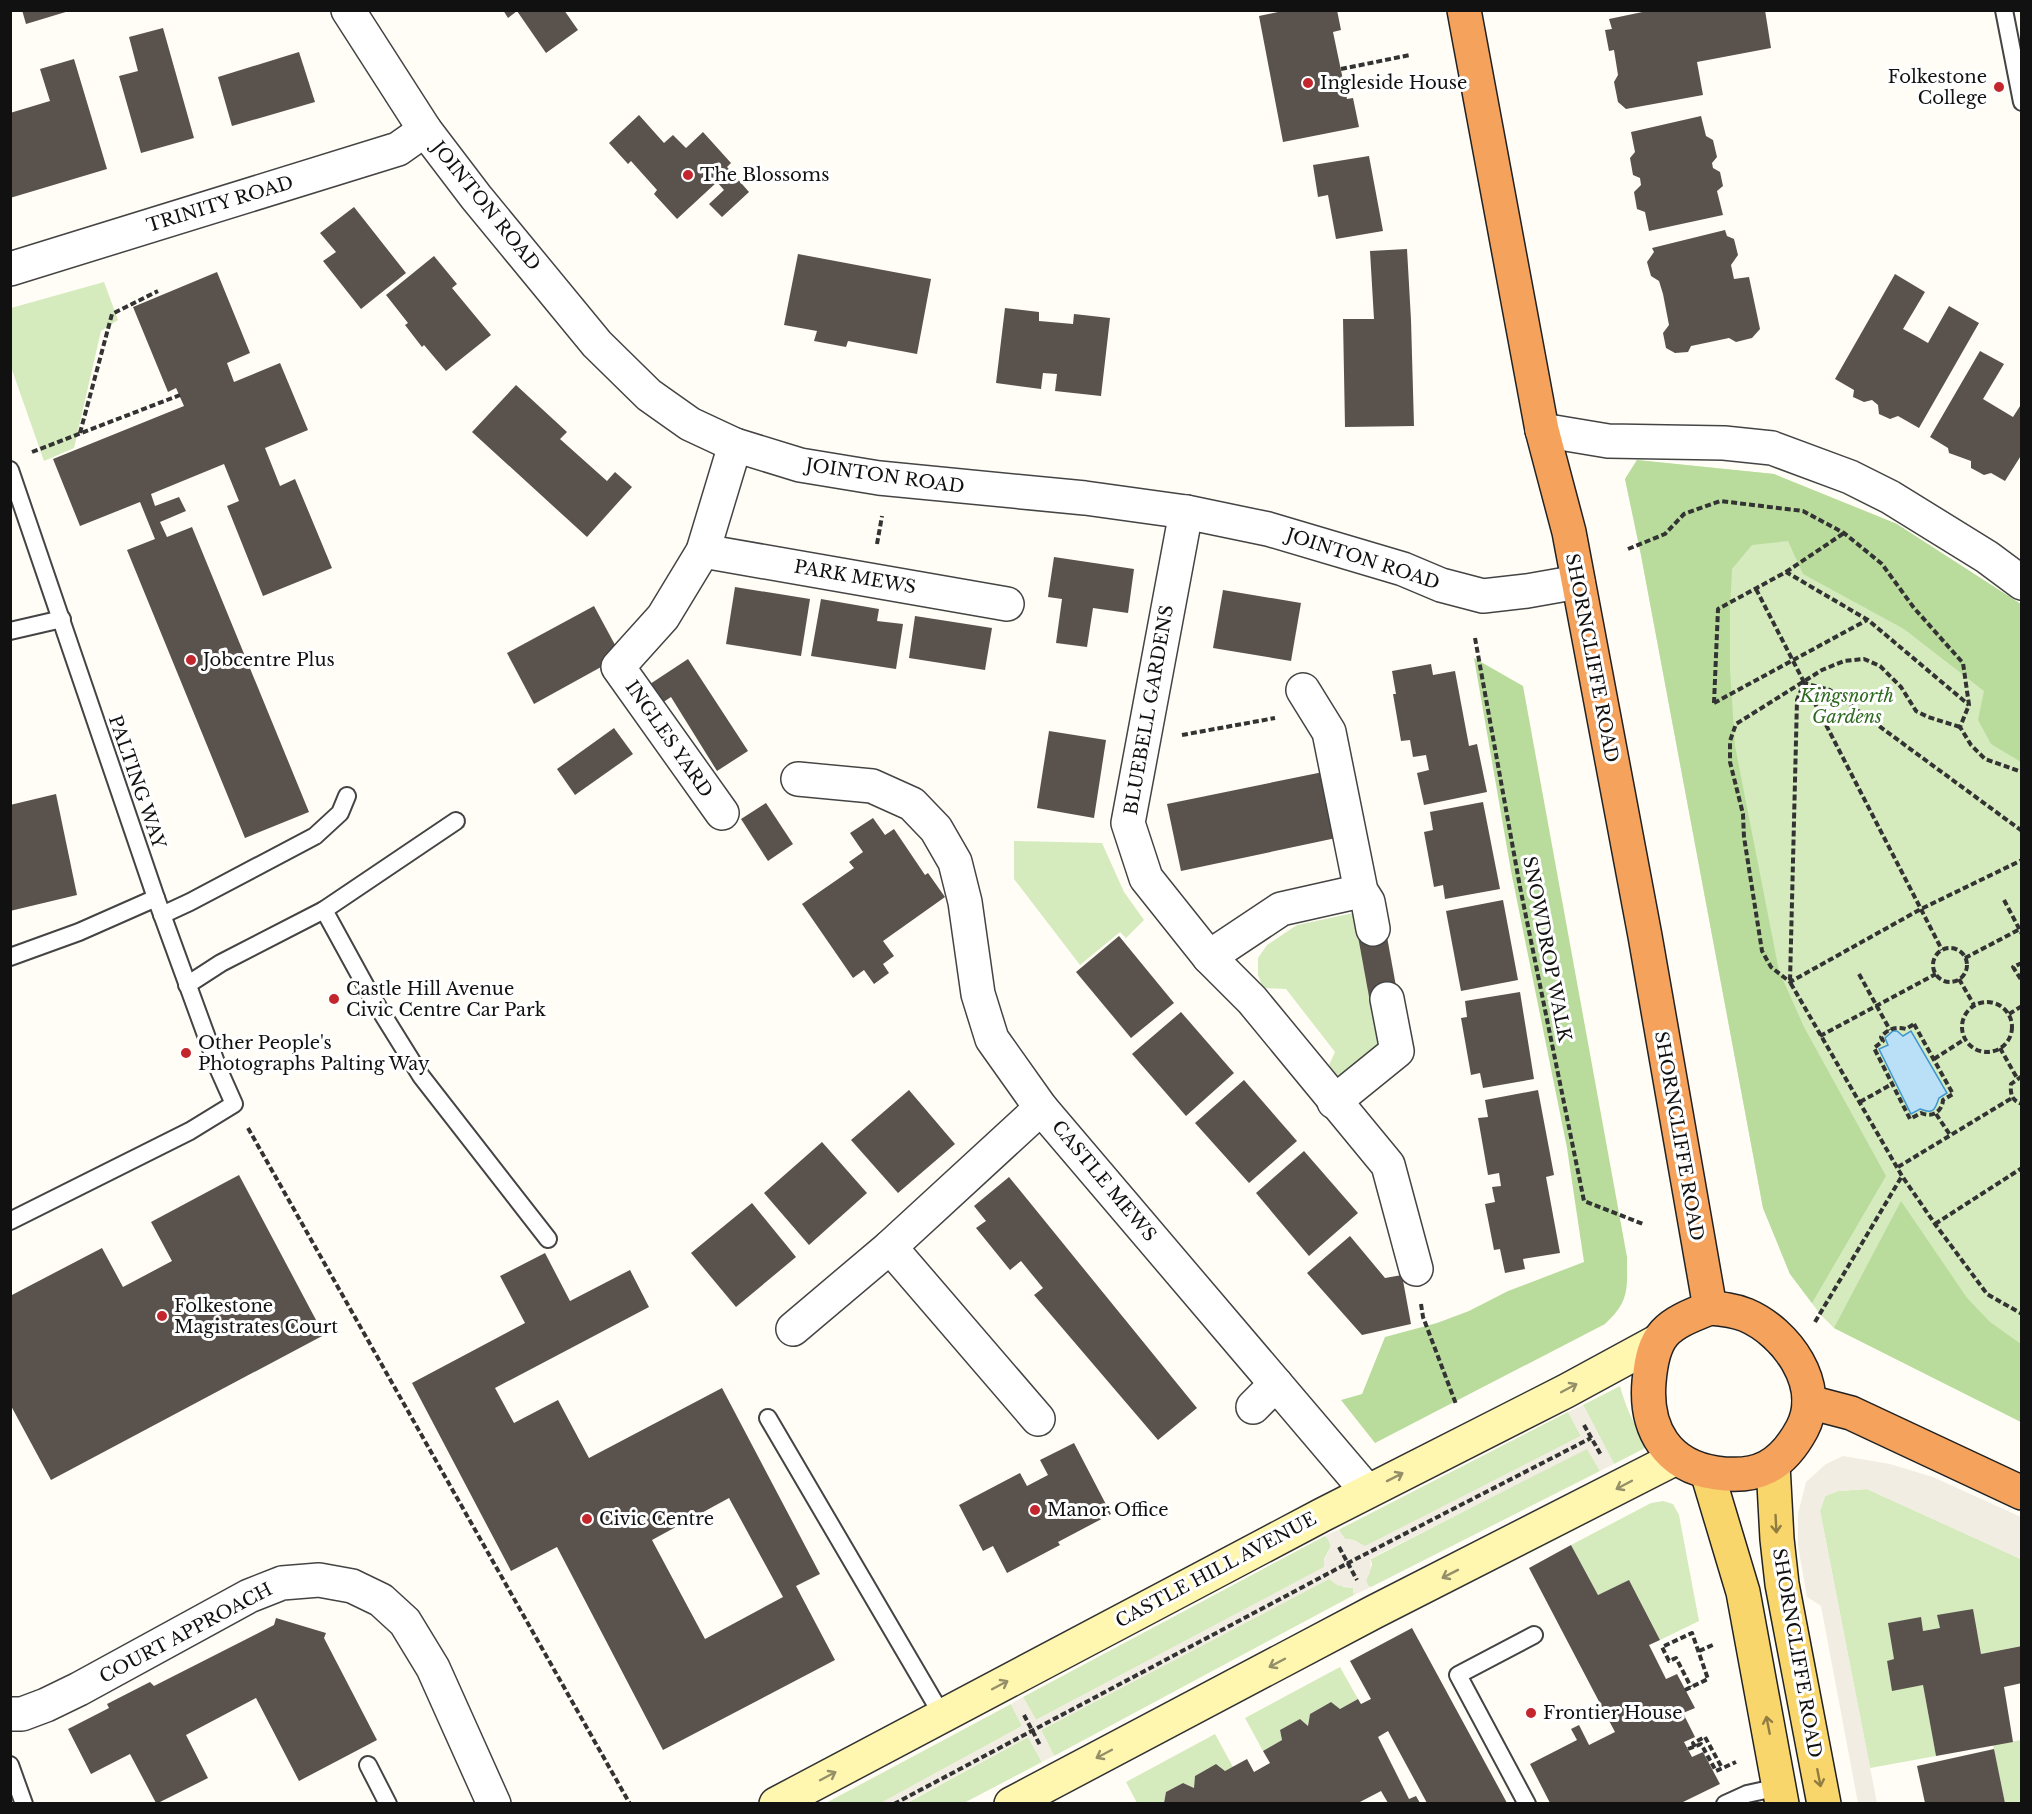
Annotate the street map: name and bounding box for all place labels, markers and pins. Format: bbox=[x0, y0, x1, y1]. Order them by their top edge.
place label: Folkestone College bbox=[1888, 66, 1987, 109]
place label: Ingleside House bbox=[1320, 72, 1467, 94]
marker: Ingleside House bbox=[1301, 76, 1315, 90]
marker: Folkestone College bbox=[1992, 80, 2006, 94]
place label: The Blossoms bbox=[700, 164, 829, 186]
marker: The Blossoms bbox=[681, 168, 695, 182]
place label: Jobcentre Plus bbox=[201, 649, 335, 671]
marker: Jobcentre Plus bbox=[184, 653, 198, 667]
place label: Castle Hill Avenue Civic Centre Car Park bbox=[346, 978, 546, 1021]
marker: Castle Hill Avenue Civic Centre Car Park bbox=[327, 992, 341, 1006]
place label: Other People's Photographs Palting Way bbox=[198, 1032, 430, 1075]
marker: Other People's Photographs Palting Way bbox=[179, 1046, 193, 1060]
place label: Folkestone Magistrates Court bbox=[174, 1295, 338, 1338]
marker: Folkestone Magistrates Court bbox=[155, 1309, 169, 1323]
place label: Manor Office bbox=[1047, 1499, 1169, 1521]
marker: Manor Office bbox=[1028, 1503, 1042, 1517]
place label: Civic Centre bbox=[599, 1508, 714, 1530]
marker: Civic Centre bbox=[580, 1512, 594, 1526]
place label: Frontier House bbox=[1543, 1702, 1682, 1724]
marker: Frontier House bbox=[1524, 1706, 1538, 1720]

